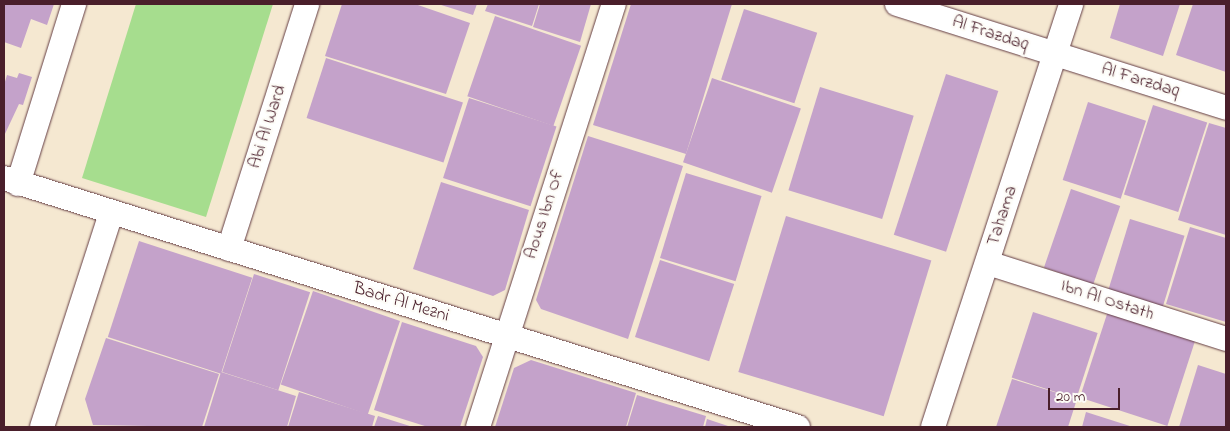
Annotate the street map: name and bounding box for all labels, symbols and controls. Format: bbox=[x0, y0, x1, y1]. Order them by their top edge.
street label: Al Frazdaq bbox=[949, 12, 1031, 56]
street label: Al Farzdaq bbox=[1098, 59, 1182, 103]
street label: Abi Al Ward bbox=[244, 83, 292, 171]
street label: Aous Ibn Of bbox=[521, 168, 569, 262]
street label: Tahama bbox=[983, 183, 1023, 249]
street label: Ibn Al Ostath bbox=[1058, 276, 1156, 326]
street label: Badr Al Mezni bbox=[350, 278, 452, 328]
scale bar bbox=[1050, 378, 1122, 410]
text: 20 m bbox=[1056, 386, 1085, 408]

